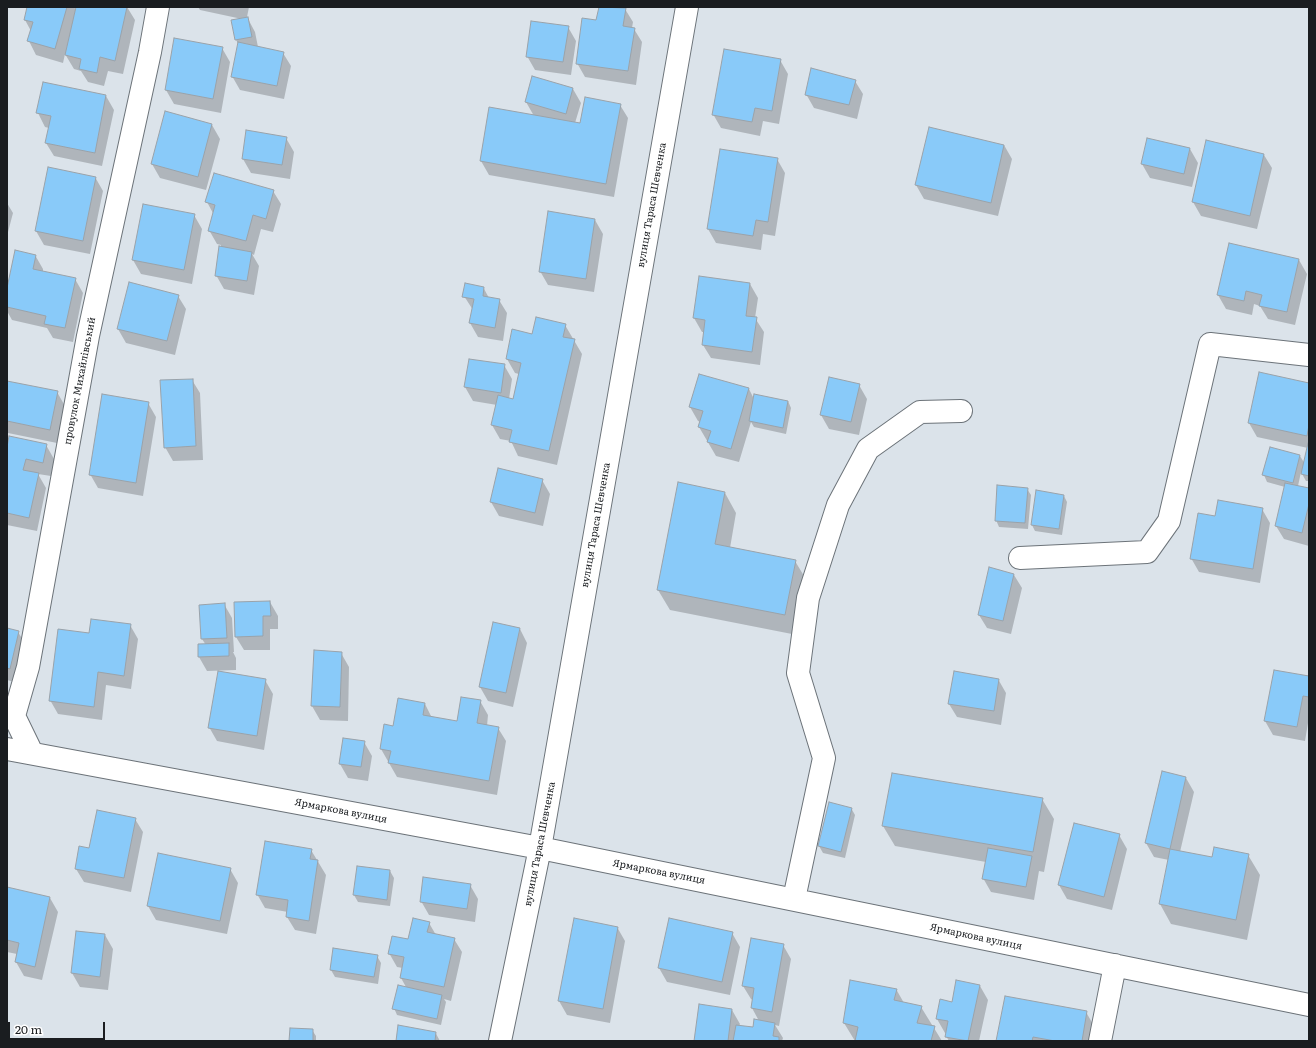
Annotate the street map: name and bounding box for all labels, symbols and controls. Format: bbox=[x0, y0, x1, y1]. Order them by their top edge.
street label: вулиця Тараса Шевченка bbox=[635, 142, 669, 268]
street label: провулок Михайлівський bbox=[62, 316, 98, 446]
street label: вулиця Тараса Шевченка bbox=[579, 462, 613, 588]
street label: вулиця Тараса Шевченка bbox=[522, 781, 558, 907]
street label: Ярмаркова вулиця bbox=[294, 796, 388, 826]
street label: Ярмаркова вулиця bbox=[612, 857, 706, 887]
street label: Ярмаркова вулиця bbox=[929, 921, 1023, 953]
scale bar bbox=[10, 1014, 107, 1040]
text: 20 m bbox=[15, 1020, 42, 1038]

